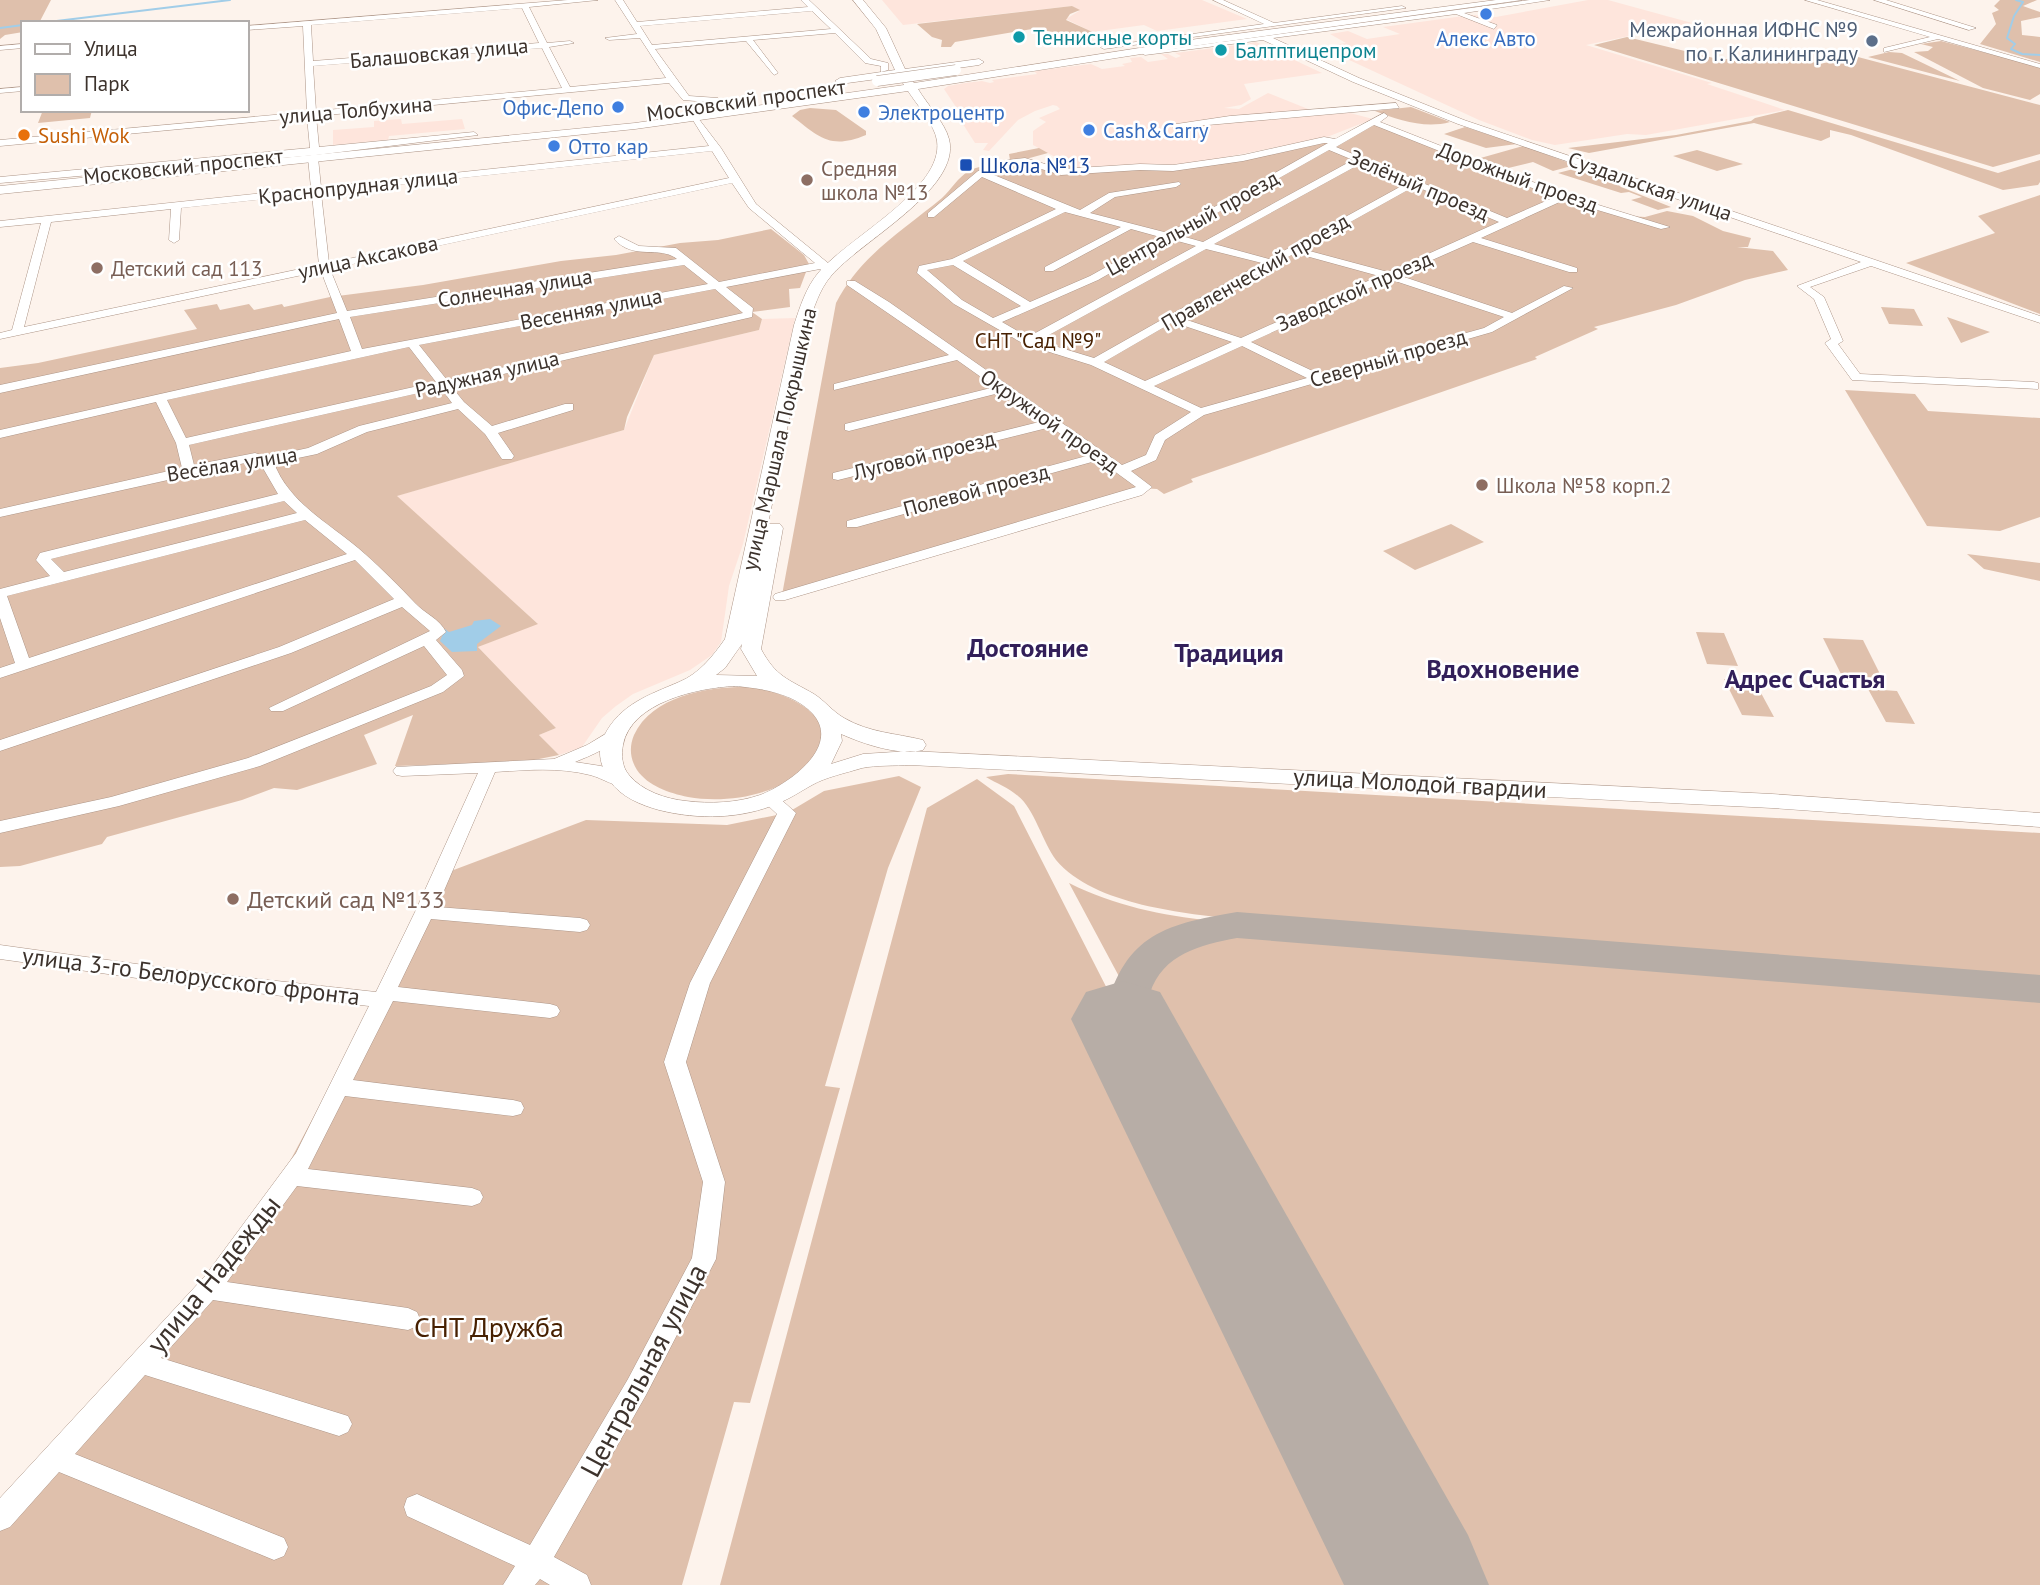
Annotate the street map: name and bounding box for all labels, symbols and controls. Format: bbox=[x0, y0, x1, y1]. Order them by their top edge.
marker: Алекс Авто bbox=[1478, 6, 1494, 22]
place label: Межрайонная ИФНС №9 по г. Калининграду bbox=[1629, 16, 1858, 67]
legend bbox=[21, 21, 248, 112]
place label: Теннисные корты bbox=[1033, 24, 1192, 51]
place label: Алекс Авто bbox=[1436, 25, 1536, 52]
marker: Теннисные корты bbox=[1011, 29, 1027, 45]
street label: Балашовская улица bbox=[349, 32, 529, 74]
marker: Межрайонная ИФНС №9 по г. Калининграду bbox=[1864, 33, 1880, 49]
text: Улица bbox=[84, 35, 138, 62]
place label: Балтптицепром bbox=[1235, 37, 1377, 64]
marker: Балтптицепром bbox=[1213, 42, 1229, 58]
text: Парк bbox=[84, 70, 130, 97]
street label: Московский проспект bbox=[645, 73, 848, 127]
street label: улица Толбухина bbox=[278, 90, 434, 130]
place label: Офис-Депо bbox=[502, 94, 604, 121]
marker: Офис-Депо bbox=[610, 99, 626, 115]
place label: Электроцентр bbox=[878, 99, 1005, 126]
marker: Электроцентр bbox=[856, 104, 872, 120]
place label: Cash&Carry bbox=[1103, 117, 1209, 144]
place label: Sushi Wok bbox=[38, 122, 129, 149]
marker: Cash&Carry bbox=[1081, 122, 1097, 138]
marker: Sushi Wok bbox=[16, 127, 32, 143]
place label: Отто кар bbox=[568, 133, 648, 160]
street label: Дорожный проезд bbox=[1434, 135, 1602, 219]
marker: Отто кар bbox=[546, 138, 562, 154]
street label: Московский проспект bbox=[82, 142, 285, 190]
street label: Зелёный проезд bbox=[1345, 143, 1493, 227]
street label: Суздальская улица bbox=[1564, 145, 1736, 227]
place label: Школа №13 bbox=[980, 152, 1090, 179]
place label: Средняя школа №13 bbox=[821, 155, 928, 206]
marker: Школа №13 bbox=[958, 157, 974, 173]
street label: Краснопрудная улица bbox=[257, 162, 459, 210]
street label: Центральный проезд bbox=[1101, 164, 1283, 282]
marker: Средняя школа №13 bbox=[799, 172, 815, 188]
street label: Правленческий проезд bbox=[1156, 207, 1354, 337]
street label: улица Аксакова bbox=[296, 229, 440, 285]
street label: Заводской проезд bbox=[1272, 245, 1436, 337]
place label: Детский сад 113 bbox=[111, 255, 263, 282]
marker: Детский сад 113 bbox=[89, 260, 105, 276]
street label: Солнечная улица bbox=[436, 262, 594, 314]
street label: Весенняя улица bbox=[518, 282, 664, 336]
street label: улица Маршала Покрышкина bbox=[736, 305, 822, 573]
street label: Северный проезд bbox=[1306, 323, 1470, 393]
park label: СНТ "Сад №9" bbox=[975, 327, 1101, 354]
street label: Радужная улица bbox=[412, 344, 562, 404]
street label: Окружной проезд bbox=[975, 363, 1125, 479]
street label: Луговой проезд bbox=[849, 424, 998, 486]
street label: Весёлая улица bbox=[165, 440, 299, 488]
street label: Полевой проезд bbox=[900, 458, 1052, 522]
place label: Школа №58 корп.2 bbox=[1496, 472, 1672, 499]
marker: Школа №58 корп.2 bbox=[1474, 477, 1490, 493]
district label: Достояние bbox=[967, 631, 1089, 664]
district label: Традиция bbox=[1174, 636, 1284, 669]
district label: Вдохновение bbox=[1426, 652, 1580, 685]
district label: Адрес Счастья bbox=[1725, 662, 1885, 695]
street label: улица Молодой гвардии bbox=[1292, 761, 1548, 805]
place label: Детский сад №133 bbox=[247, 884, 445, 915]
marker: Детский сад №133 bbox=[225, 891, 241, 907]
street label: улица 3-го Белорусского фронта bbox=[20, 940, 362, 1012]
street label: улица Надежды bbox=[138, 1187, 288, 1361]
street label: Центральная улица bbox=[571, 1257, 715, 1483]
park label: СНТ Дружба bbox=[414, 1308, 564, 1345]

